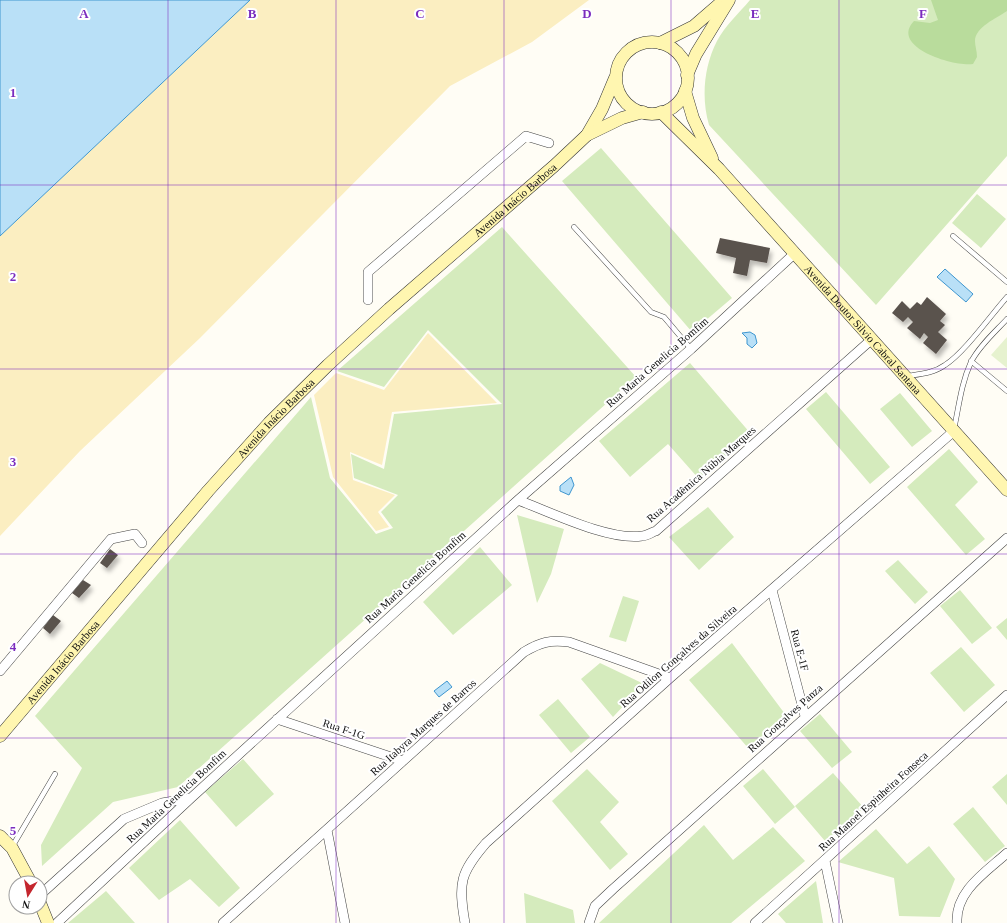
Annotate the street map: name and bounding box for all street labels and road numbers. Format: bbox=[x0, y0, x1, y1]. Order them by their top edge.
street label: Avenida Inácio Barbosa bbox=[471, 161, 559, 239]
street label: Avenida Doutor Silvio Cabral Santana bbox=[802, 263, 924, 397]
street label: Rua Maria Genelicia Bomfim bbox=[604, 314, 711, 410]
street label: Avenida Inácio Barbosa bbox=[235, 376, 317, 460]
street label: Rua Acadêmica Núbia Marques bbox=[644, 423, 758, 525]
street label: Rua Maria Genelicia Bomfim bbox=[362, 528, 468, 625]
street label: Rua Odilon Gonçalves da Silveira bbox=[617, 602, 739, 710]
street label: Avenida Inácio Barbosa bbox=[24, 618, 102, 706]
street label: Rua E-1F bbox=[789, 628, 811, 672]
street label: Rua Itabyra Marques de Barros bbox=[368, 676, 478, 778]
street label: Rua Gonçalves Panza bbox=[745, 681, 825, 755]
street label: Rua F-1G bbox=[321, 717, 367, 741]
street label: Rua Maria Genelicia Bomfim bbox=[124, 747, 228, 845]
street label: Rua Manoel Espinheira Fonseca bbox=[816, 749, 930, 853]

